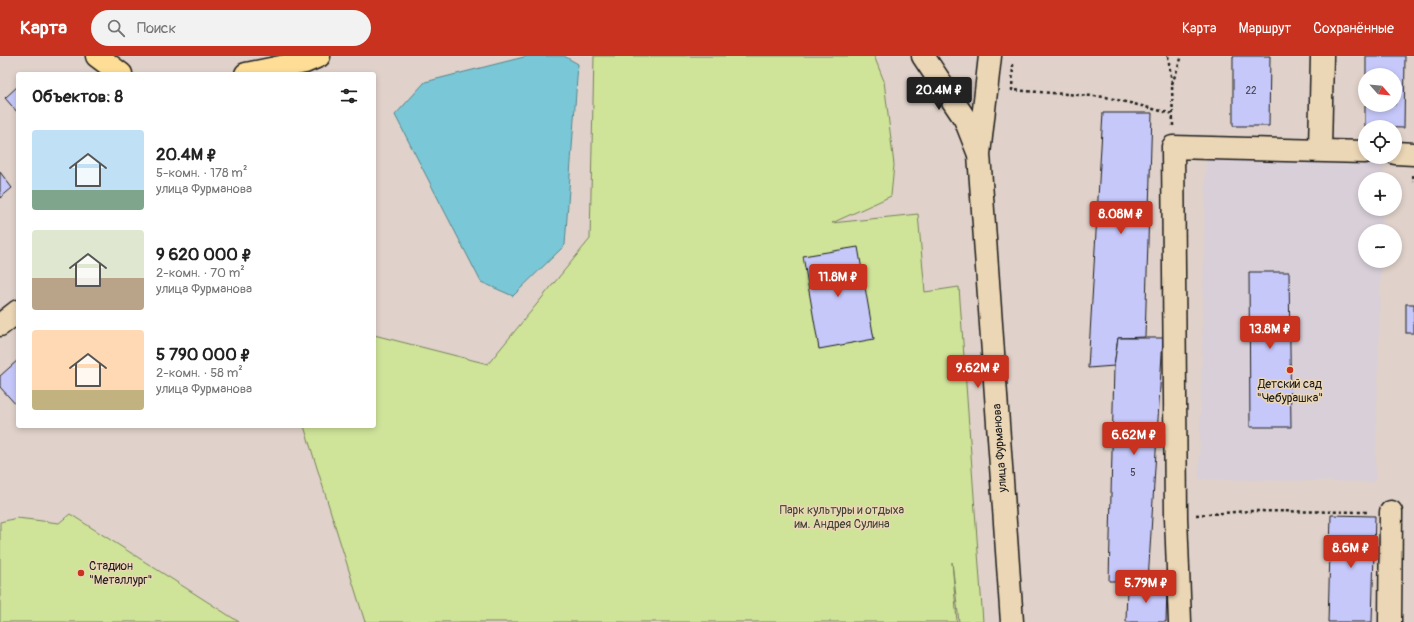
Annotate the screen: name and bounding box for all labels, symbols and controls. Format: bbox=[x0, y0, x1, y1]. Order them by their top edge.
search box bbox=[91, 10, 371, 46]
text: Карта bbox=[20, 16, 67, 40]
icon: search bbox=[105, 17, 127, 39]
text: Поиск bbox=[137, 19, 176, 38]
text: Карта bbox=[1182, 20, 1217, 37]
text: Маршрут bbox=[1239, 20, 1291, 37]
text: Сохранённые bbox=[1313, 20, 1394, 37]
north arrow bbox=[1358, 68, 1402, 112]
map controls bbox=[1358, 68, 1402, 268]
pin: 20.4M ₽ bbox=[902, 77, 976, 111]
text: 20.4M ₽ bbox=[916, 82, 962, 98]
icon: filters bbox=[338, 85, 360, 107]
house number: 22 bbox=[1245, 85, 1257, 97]
text: Объектов: 8 bbox=[32, 86, 123, 107]
button: locate bbox=[1358, 120, 1402, 164]
text: 20.4M ₽ bbox=[156, 144, 217, 165]
icon: home bbox=[64, 146, 112, 194]
text: 5-комн. · 178 m² bbox=[156, 165, 247, 181]
button: + bbox=[1358, 172, 1402, 216]
text: улица Фурманова bbox=[156, 181, 252, 197]
pin: 8.08M ₽ bbox=[1084, 201, 1158, 235]
text: 8.08M ₽ bbox=[1099, 206, 1143, 222]
button: − bbox=[1358, 224, 1402, 268]
text: 9 620 000 ₽ bbox=[156, 244, 252, 265]
icon: home bbox=[64, 246, 112, 294]
pin: 11.8M ₽ bbox=[801, 264, 875, 298]
text: 2-комн. · 70 m² bbox=[156, 265, 245, 281]
text: 11.8M ₽ bbox=[818, 269, 858, 285]
text: улица Фурманова bbox=[156, 281, 252, 297]
pin: 13.8M ₽ bbox=[1233, 316, 1307, 350]
text: 13.8M ₽ bbox=[1249, 321, 1291, 337]
text: 5 790 000 ₽ bbox=[156, 344, 251, 365]
icon: home bbox=[64, 346, 112, 394]
pin: 9.62M ₽ bbox=[941, 355, 1015, 389]
text: 9.62M ₽ bbox=[956, 360, 1000, 376]
text: 2-комн. · 58 m² bbox=[156, 365, 243, 381]
marker: Детский сад "Чебурашка" bbox=[1285, 365, 1295, 375]
place label: Детский сад "Чебурашка" bbox=[1257, 377, 1323, 406]
text: улица Фурманова bbox=[156, 381, 252, 397]
street label: улица Фурманова bbox=[989, 403, 1011, 494]
pin: 6.62M ₽ bbox=[1097, 422, 1171, 456]
text: 6.62M ₽ bbox=[1111, 427, 1157, 443]
house number: 5 bbox=[1130, 467, 1136, 479]
park label: Парк культуры и отдыха им. Андрея Сулина bbox=[780, 503, 905, 532]
pin: 8.6M ₽ bbox=[1318, 535, 1384, 569]
text: 8.6M ₽ bbox=[1333, 540, 1369, 556]
place label: Стадион "Металлург" bbox=[89, 559, 152, 588]
marker: Стадион "Металлург" bbox=[76, 568, 86, 578]
pin: 5.79M ₽ bbox=[1109, 570, 1183, 604]
text: 5.79M ₽ bbox=[1124, 575, 1168, 591]

